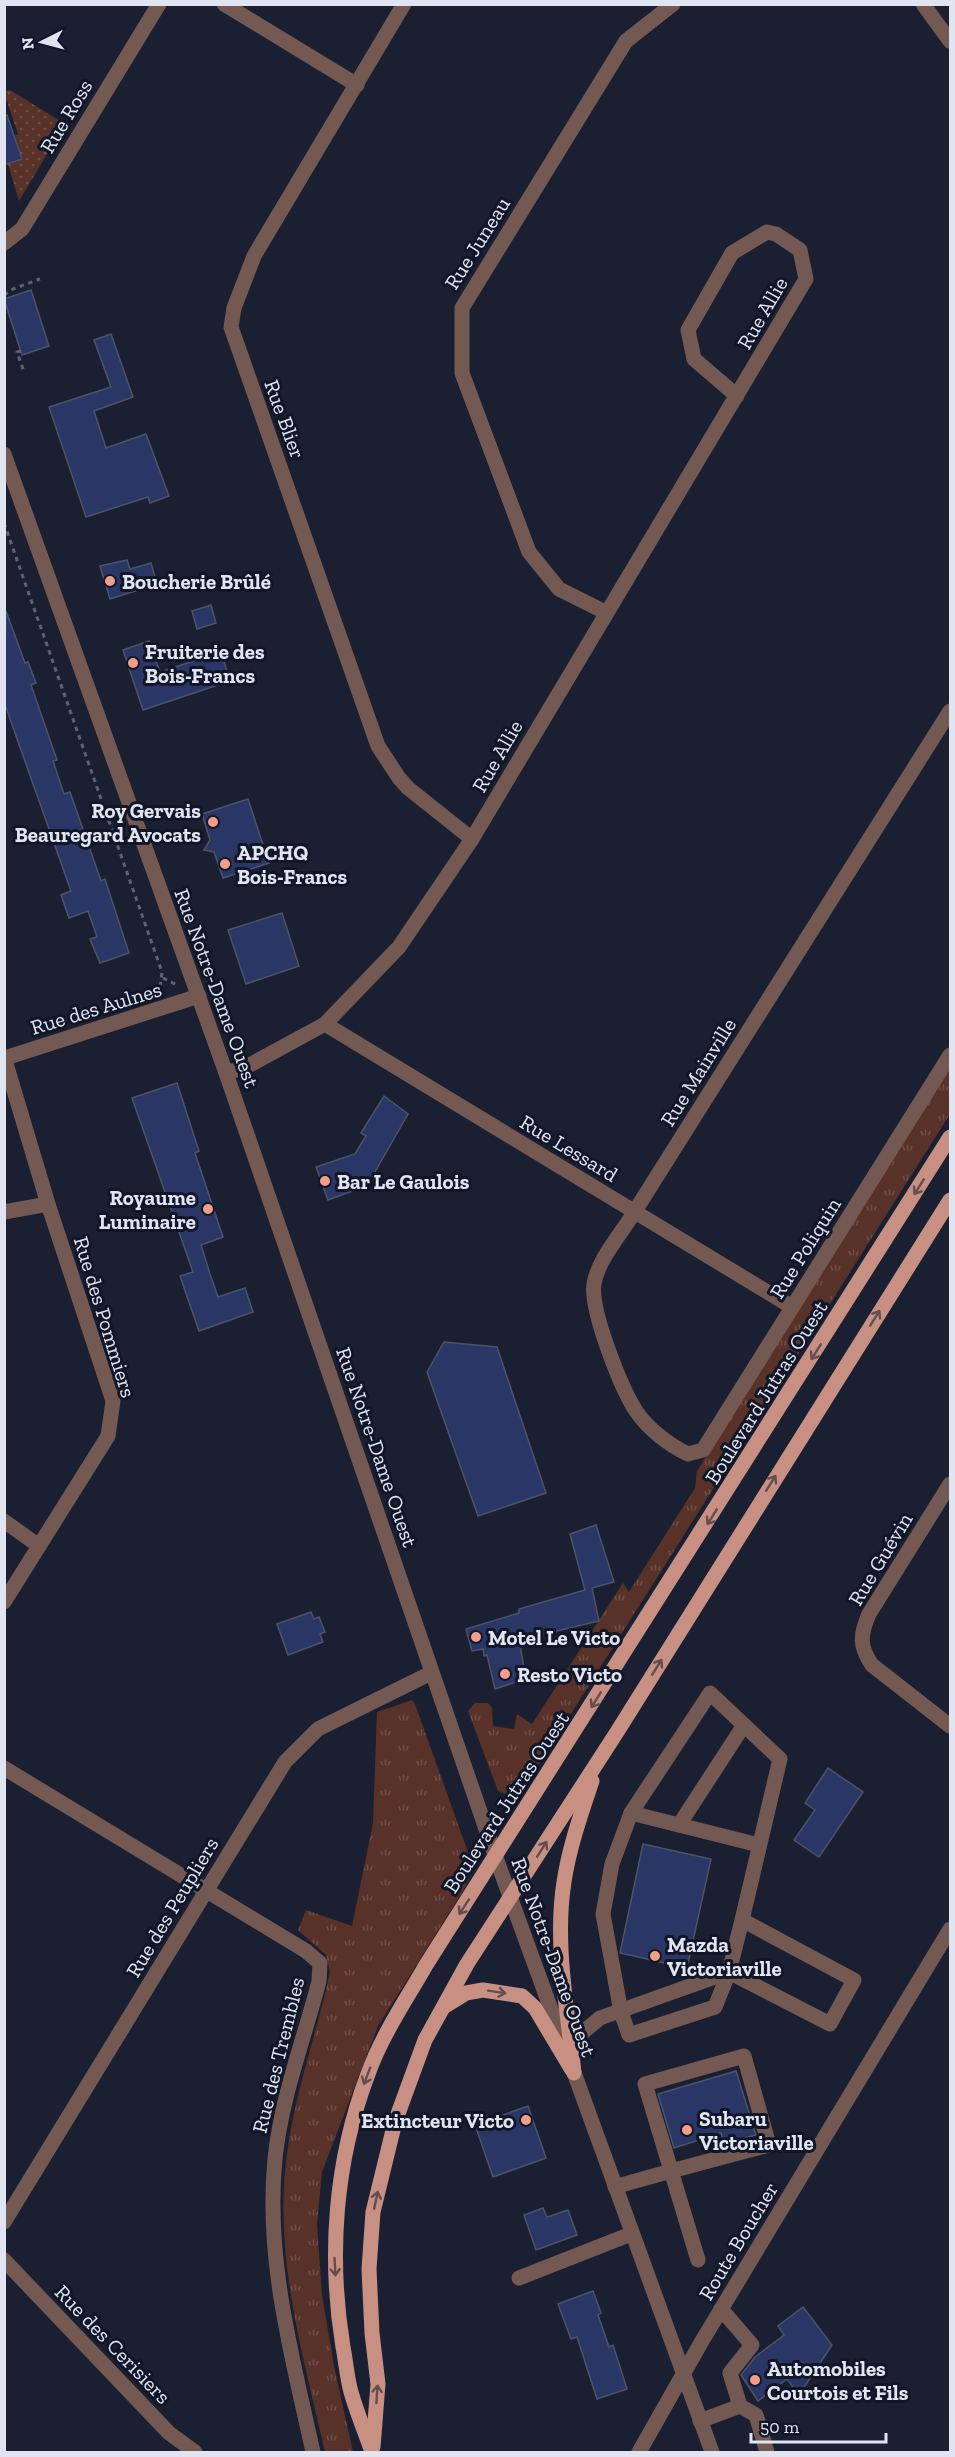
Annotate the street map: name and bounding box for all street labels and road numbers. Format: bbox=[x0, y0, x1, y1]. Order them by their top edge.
street label: Rue Ross bbox=[34, 75, 98, 157]
street label: Rue Juneau bbox=[439, 192, 515, 294]
street label: Rue Allie bbox=[731, 272, 793, 354]
street label: Rue Blier bbox=[259, 376, 311, 462]
street label: Rue Allie bbox=[466, 715, 528, 797]
street label: Rue Notre-Dame Ouest bbox=[169, 885, 265, 1091]
street label: Rue des Aulnes bbox=[27, 976, 165, 1040]
street label: Rue Mainville bbox=[655, 1013, 741, 1131]
street label: Rue Lessard bbox=[516, 1109, 623, 1187]
street label: Rue Poliquin bbox=[764, 1193, 846, 1303]
street label: Rue des Pommiers bbox=[69, 1233, 141, 1401]
street label: Boulevard Jutras Ouest bbox=[699, 1296, 833, 1488]
street label: Rue Notre-Dame Ouest bbox=[331, 1344, 423, 1551]
street label: Rue Guévin bbox=[843, 1508, 917, 1610]
street label: Boulevard Jutras Ouest bbox=[438, 1706, 574, 1897]
street label: Rue des Peupliers bbox=[120, 1832, 224, 1982]
street label: Rue Notre-Dame Ouest bbox=[506, 1854, 602, 2060]
street label: Rue des Trembles bbox=[247, 1974, 309, 2136]
street label: Route Boucher bbox=[693, 2178, 783, 2304]
street label: Rue des Cerisiers bbox=[50, 2279, 176, 2409]

